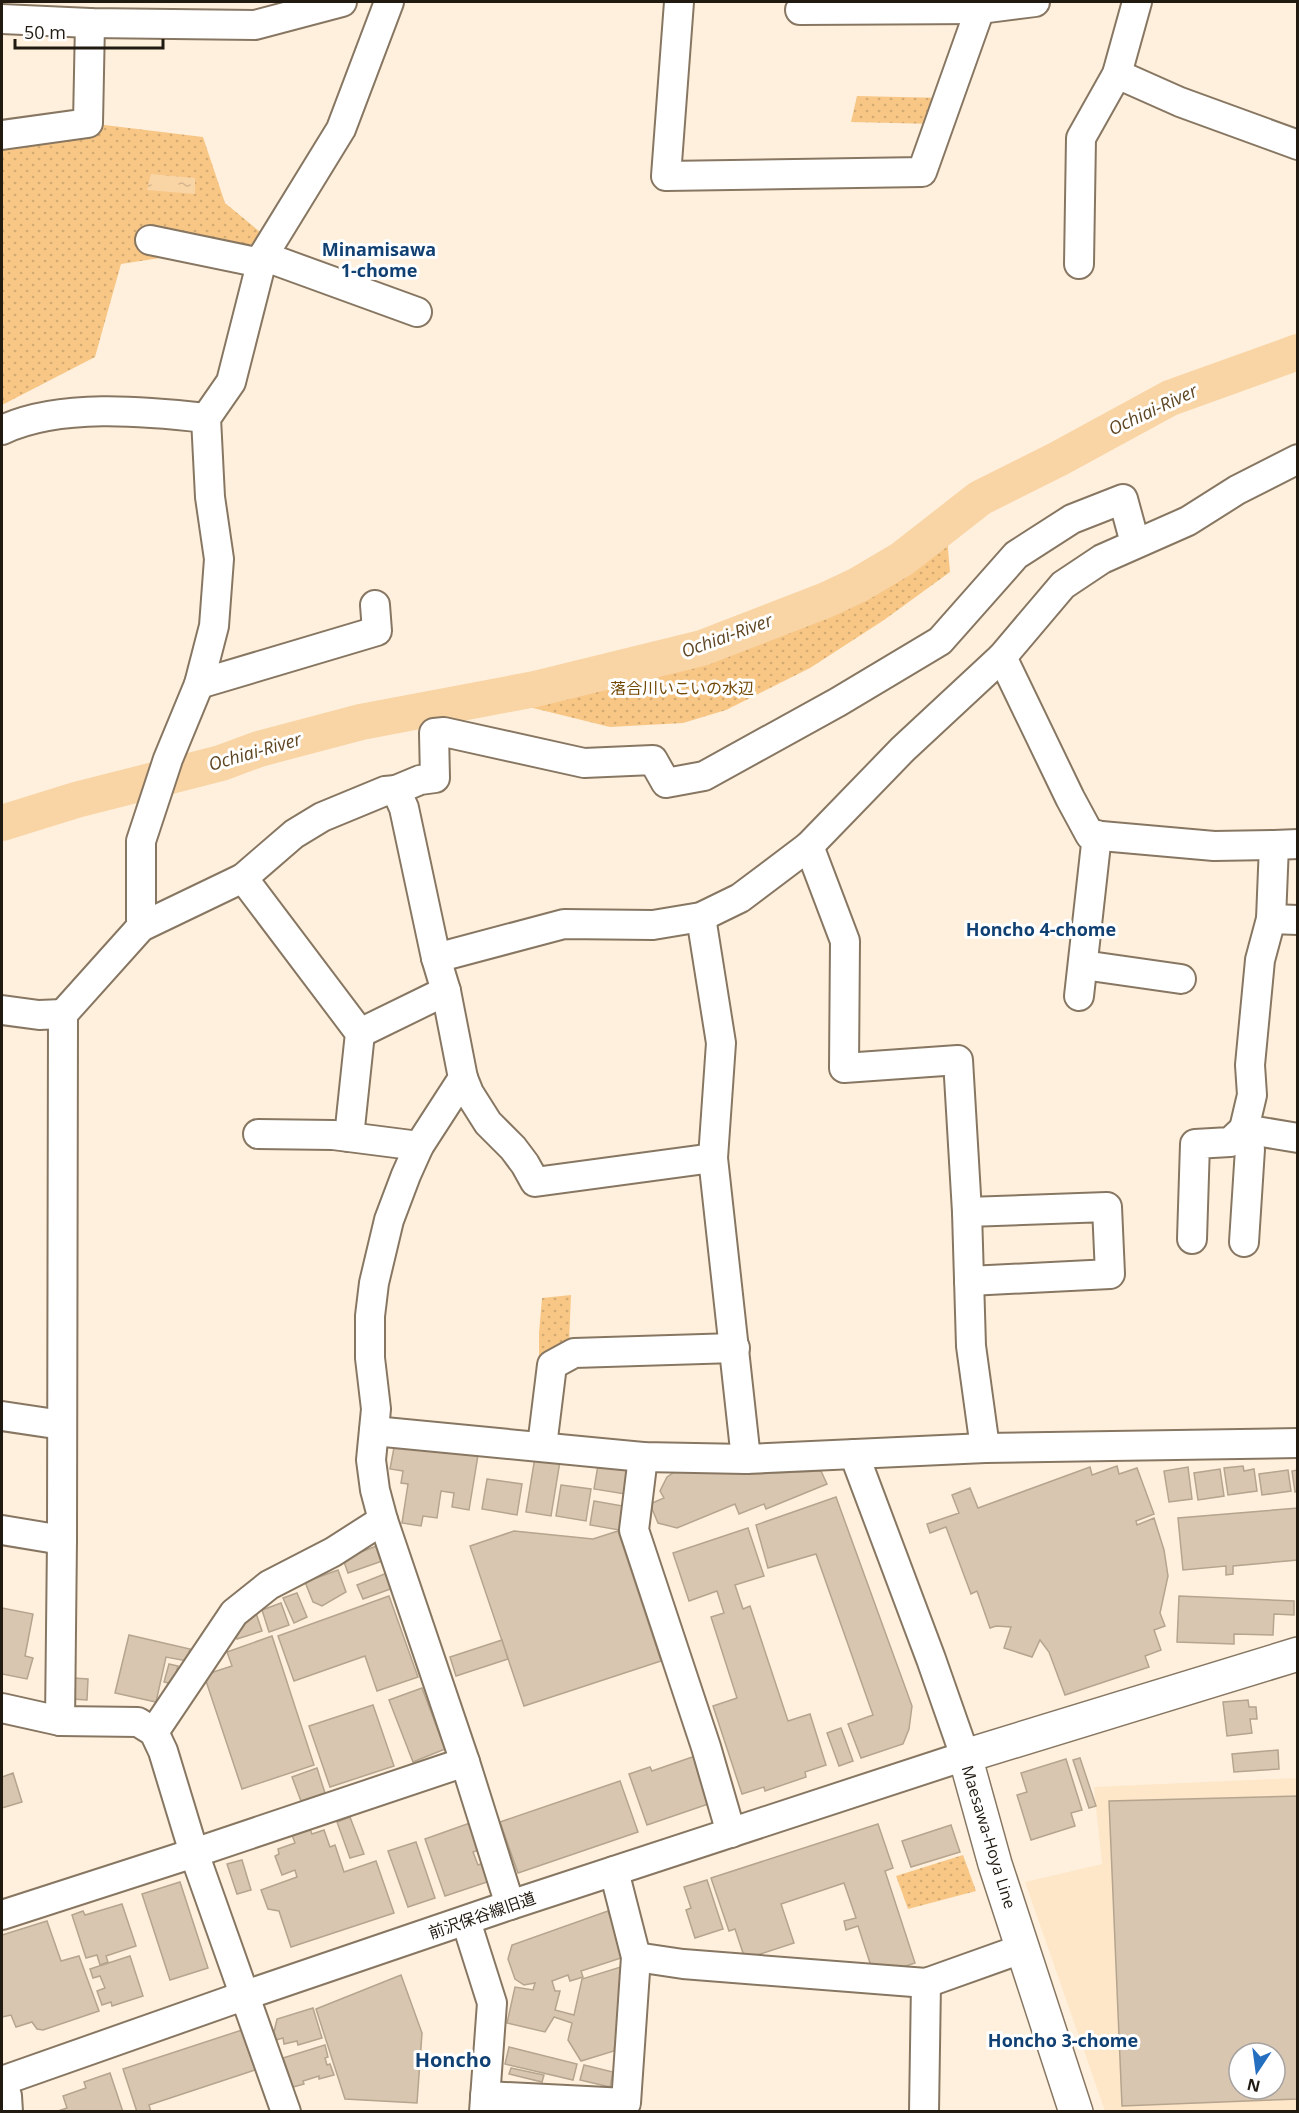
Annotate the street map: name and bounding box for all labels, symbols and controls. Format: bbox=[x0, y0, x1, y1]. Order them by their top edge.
scale bar bbox=[15, 12, 164, 50]
text: 50 m bbox=[24, 20, 66, 44]
district label: Minamisawa 1-chome bbox=[322, 237, 436, 282]
water label: Ochiai-River bbox=[1104, 378, 1202, 440]
water label: Ochiai-River bbox=[678, 607, 777, 663]
park label: 落合川いこいの水辺 bbox=[610, 677, 754, 699]
water label: Ochiai-River bbox=[205, 726, 305, 776]
district label: Honcho 4-chome bbox=[966, 917, 1116, 941]
street label: Maesawa-Hoya Line bbox=[957, 1763, 1021, 1911]
street label: 前沢保谷線旧道 bbox=[425, 1886, 539, 1944]
district label: Honcho 3-chome bbox=[988, 2028, 1138, 2052]
north arrow bbox=[1227, 2041, 1287, 2101]
district label: Honcho bbox=[415, 2046, 491, 2073]
text: N bbox=[1245, 2073, 1262, 2098]

